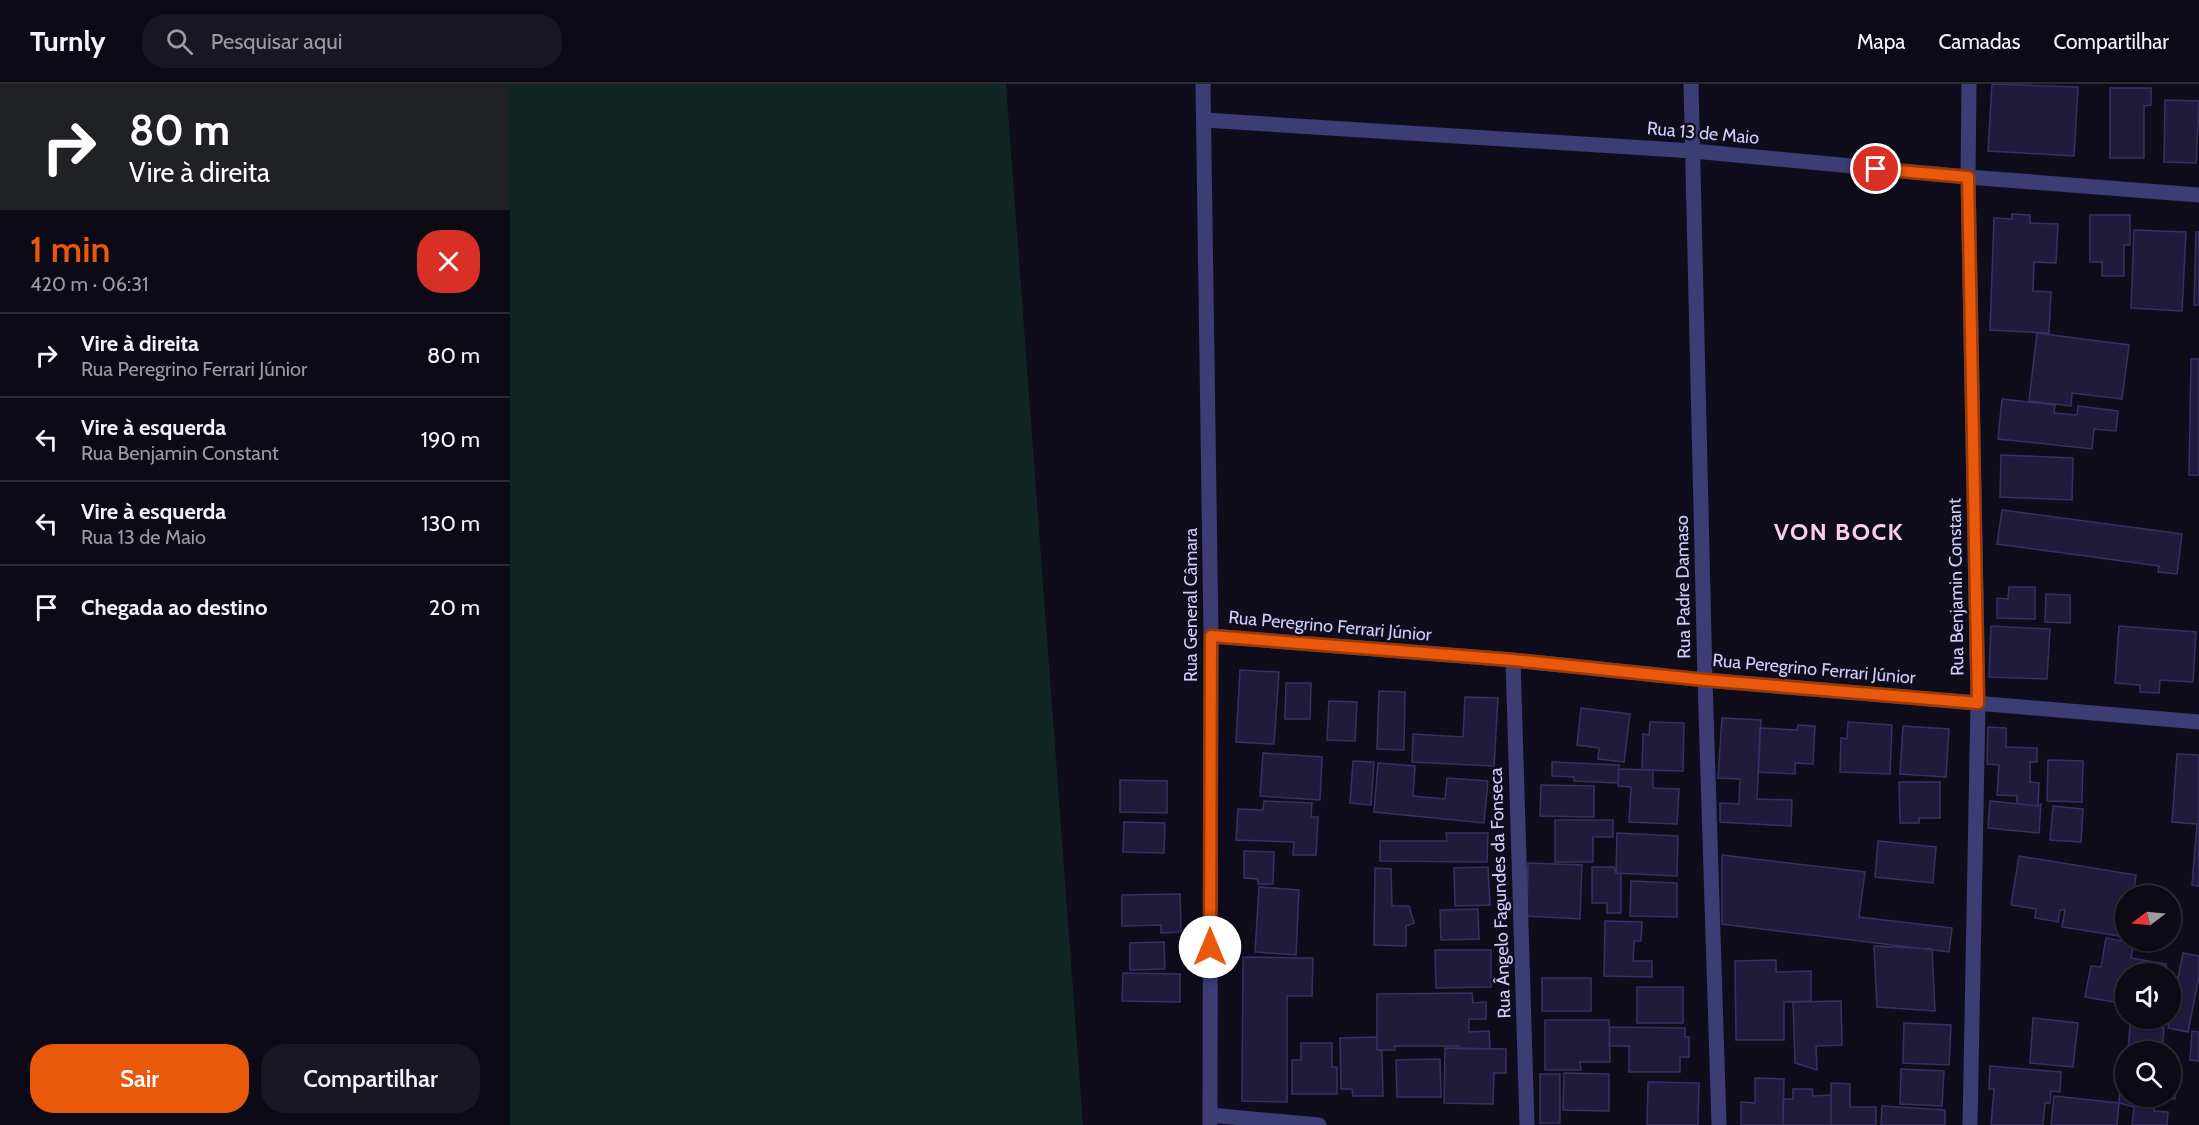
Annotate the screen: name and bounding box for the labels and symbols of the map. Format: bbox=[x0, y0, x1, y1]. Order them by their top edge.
street label: Rua 13 de Maio bbox=[1646, 117, 1760, 149]
pin bbox=[1850, 143, 1901, 194]
street label: Rua Benjamin Constant bbox=[1943, 498, 1969, 676]
street label: Rua Padre Damaso bbox=[1671, 515, 1695, 659]
district label: VON BOCK bbox=[1774, 517, 1904, 546]
street label: Rua General Câmara bbox=[1180, 528, 1202, 682]
street label: Rua Peregrino Ferrari Júnior bbox=[1228, 606, 1433, 646]
street label: Rua Peregrino Ferrari Júnior bbox=[1712, 649, 1917, 689]
street label: Rua Ângelo Fagundes da Fonseca bbox=[1485, 767, 1515, 1019]
north arrow bbox=[2115, 885, 2181, 951]
position arrow bbox=[1178, 915, 1242, 979]

